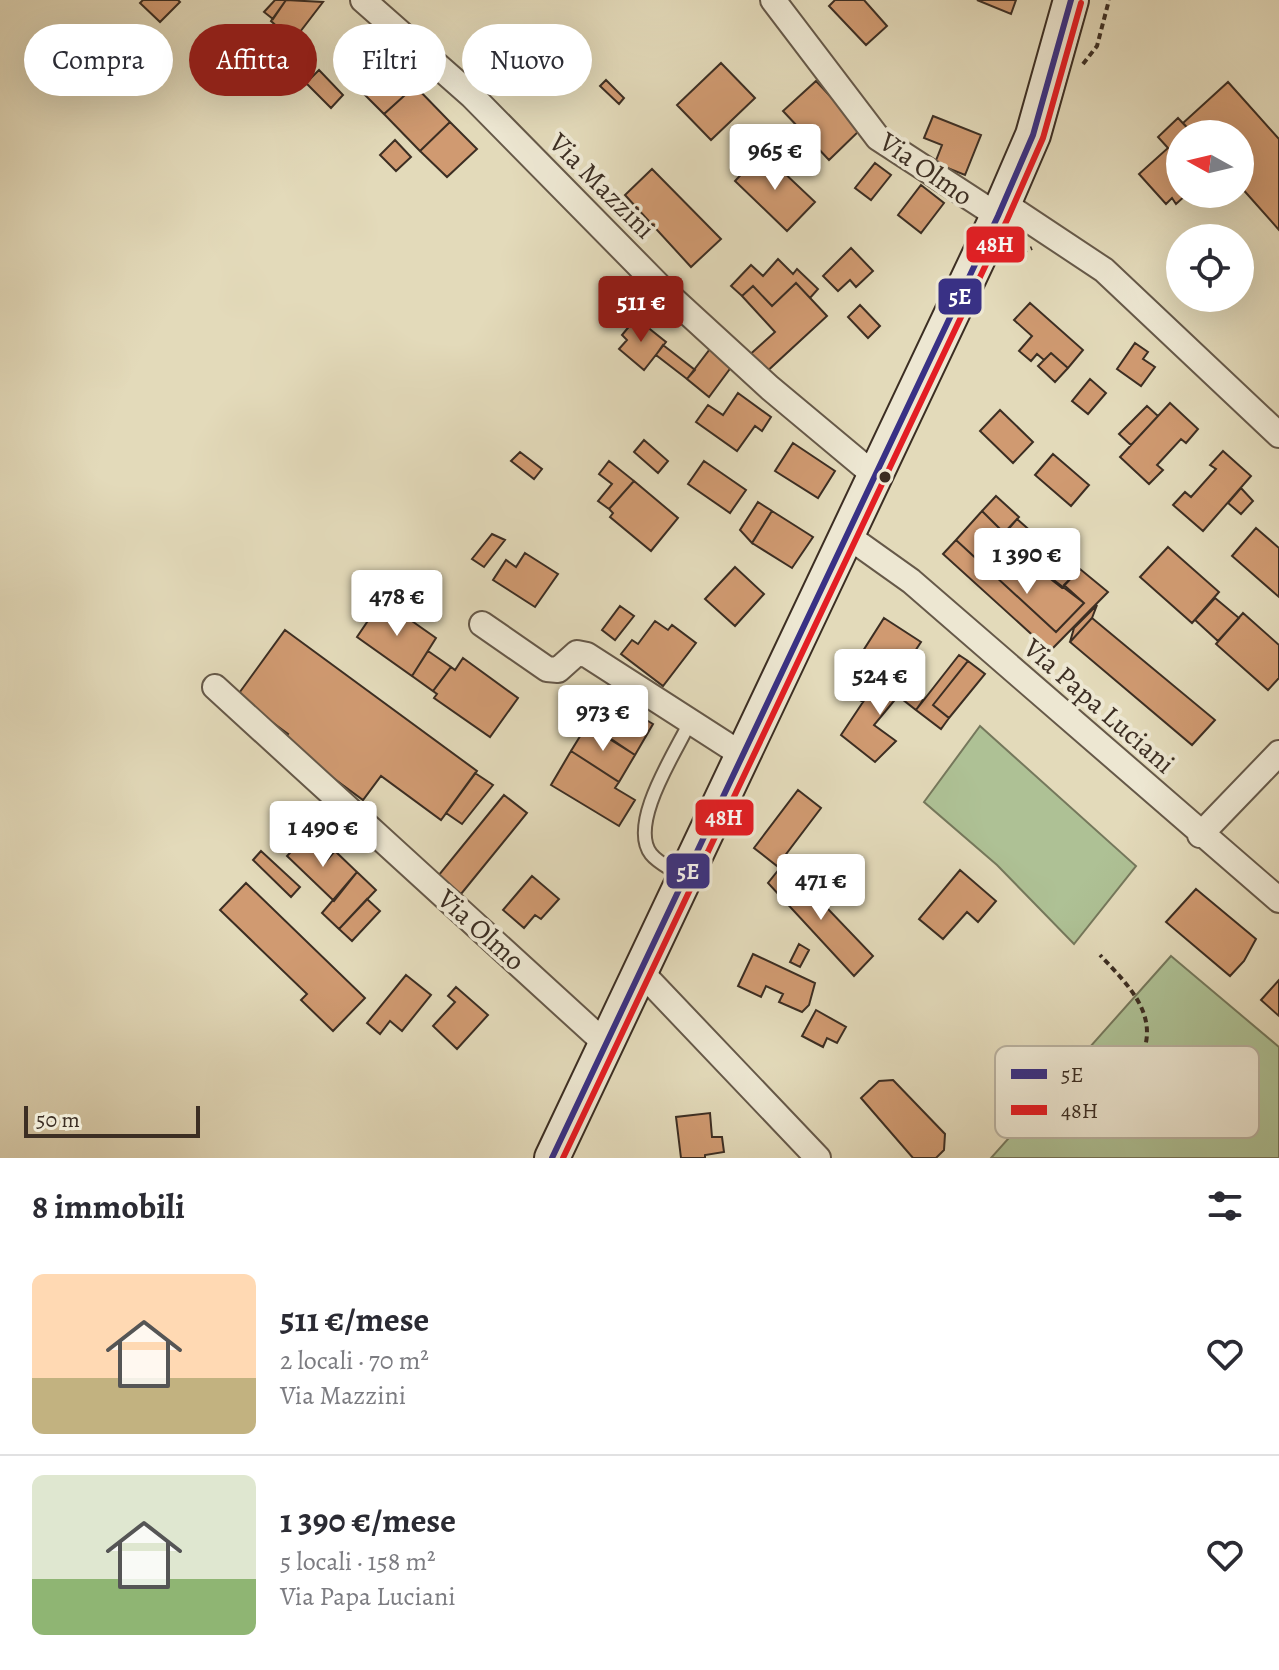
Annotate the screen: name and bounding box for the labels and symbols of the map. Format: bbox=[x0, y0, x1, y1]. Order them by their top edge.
north arrow bbox=[1166, 120, 1254, 208]
street label: Via Olmo bbox=[871, 122, 980, 215]
street label: Via Mazzini bbox=[540, 124, 663, 247]
pin: 965 € bbox=[719, 124, 831, 192]
line badge: 48H bbox=[965, 225, 1026, 264]
text: 48H bbox=[976, 230, 1014, 260]
pin: 511 € bbox=[585, 276, 697, 344]
line badge: 5E bbox=[937, 277, 983, 316]
text: 5E bbox=[949, 282, 971, 312]
unlabelled marker bbox=[877, 469, 893, 485]
pin: 1 390 € bbox=[953, 528, 1101, 596]
pin: 478 € bbox=[341, 570, 453, 638]
street label: Via Papa Luciani bbox=[1014, 629, 1183, 782]
pin: 524 € bbox=[824, 649, 936, 717]
pin: 973 € bbox=[547, 685, 659, 753]
line badge: 48H bbox=[694, 798, 755, 837]
pin: 1 490 € bbox=[249, 801, 397, 869]
text: 48H bbox=[705, 803, 743, 833]
line badge: 5E bbox=[665, 852, 711, 890]
pin: 471 € bbox=[765, 854, 877, 922]
text: 5E bbox=[677, 857, 699, 887]
street label: Via Olmo bbox=[428, 880, 533, 980]
legend bbox=[995, 1046, 1259, 1138]
text: 5E bbox=[1061, 1060, 1083, 1090]
text: 48H bbox=[1061, 1096, 1098, 1126]
scale bar bbox=[24, 1102, 200, 1138]

